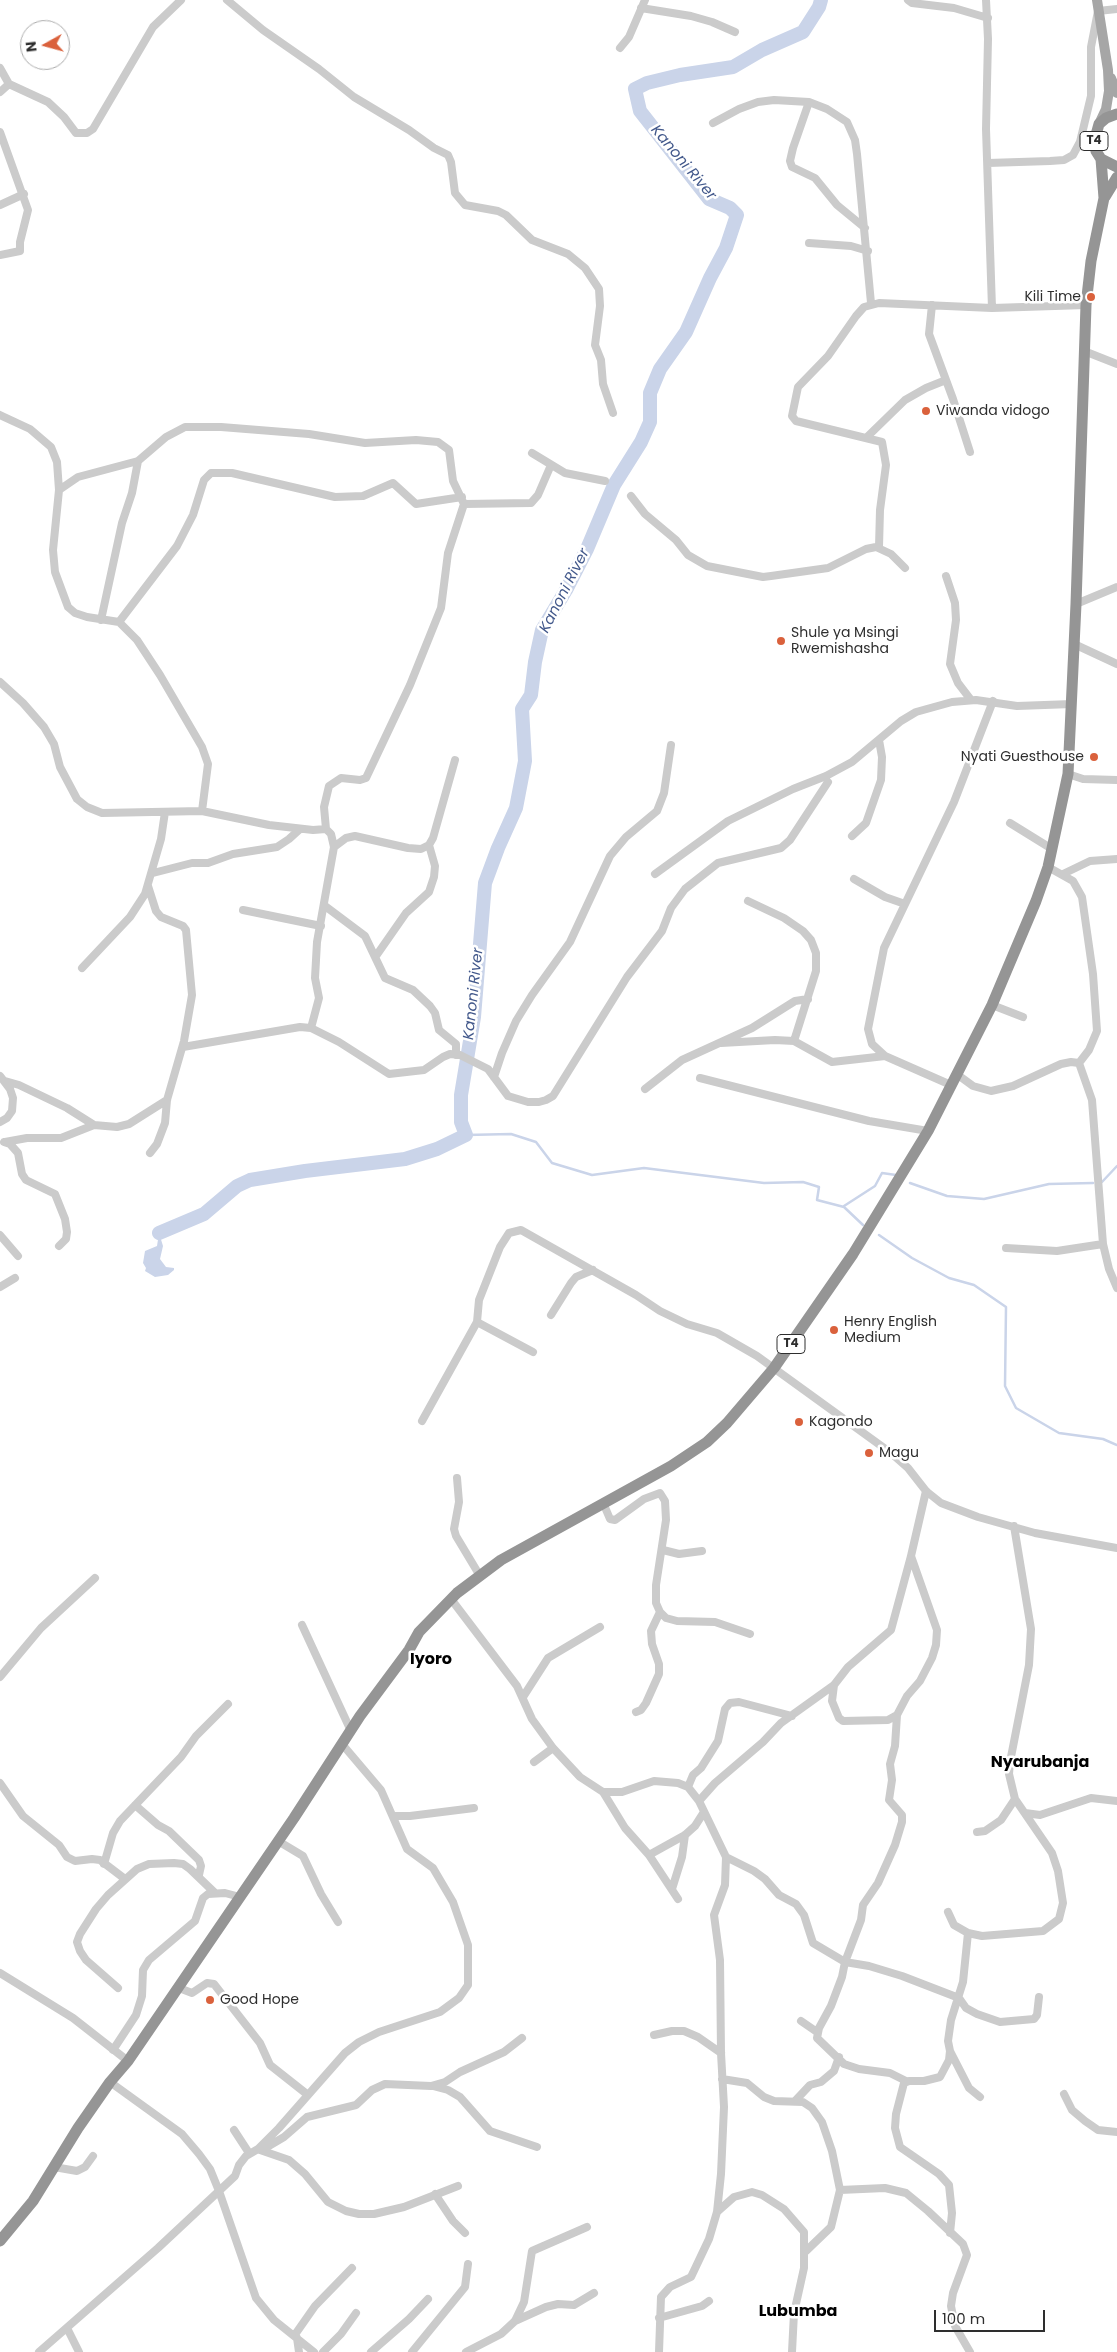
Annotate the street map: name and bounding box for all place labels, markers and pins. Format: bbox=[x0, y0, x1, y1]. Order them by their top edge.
place label: Kili Time bbox=[1024, 289, 1081, 305]
marker: Kili Time bbox=[1085, 291, 1097, 303]
place label: Viwanda vidogo bbox=[936, 403, 1050, 419]
marker: Viwanda vidogo bbox=[920, 405, 932, 417]
place label: Shule ya Msingi Rwemishasha bbox=[791, 625, 899, 658]
marker: Shule ya Msingi Rwemishasha bbox=[775, 635, 787, 647]
place label: Nyati Guesthouse bbox=[961, 749, 1084, 765]
marker: Nyati Guesthouse bbox=[1088, 751, 1100, 763]
place label: Henry English Medium bbox=[844, 1314, 937, 1346]
marker: Henry English Medium bbox=[828, 1324, 840, 1336]
place label: Kagondo bbox=[809, 1414, 873, 1430]
marker: Kagondo bbox=[793, 1416, 805, 1428]
place label: Magu bbox=[879, 1445, 919, 1461]
marker: Magu bbox=[863, 1447, 875, 1459]
place label: Good Hope bbox=[220, 1992, 299, 2008]
marker: Good Hope bbox=[204, 1994, 216, 2006]

